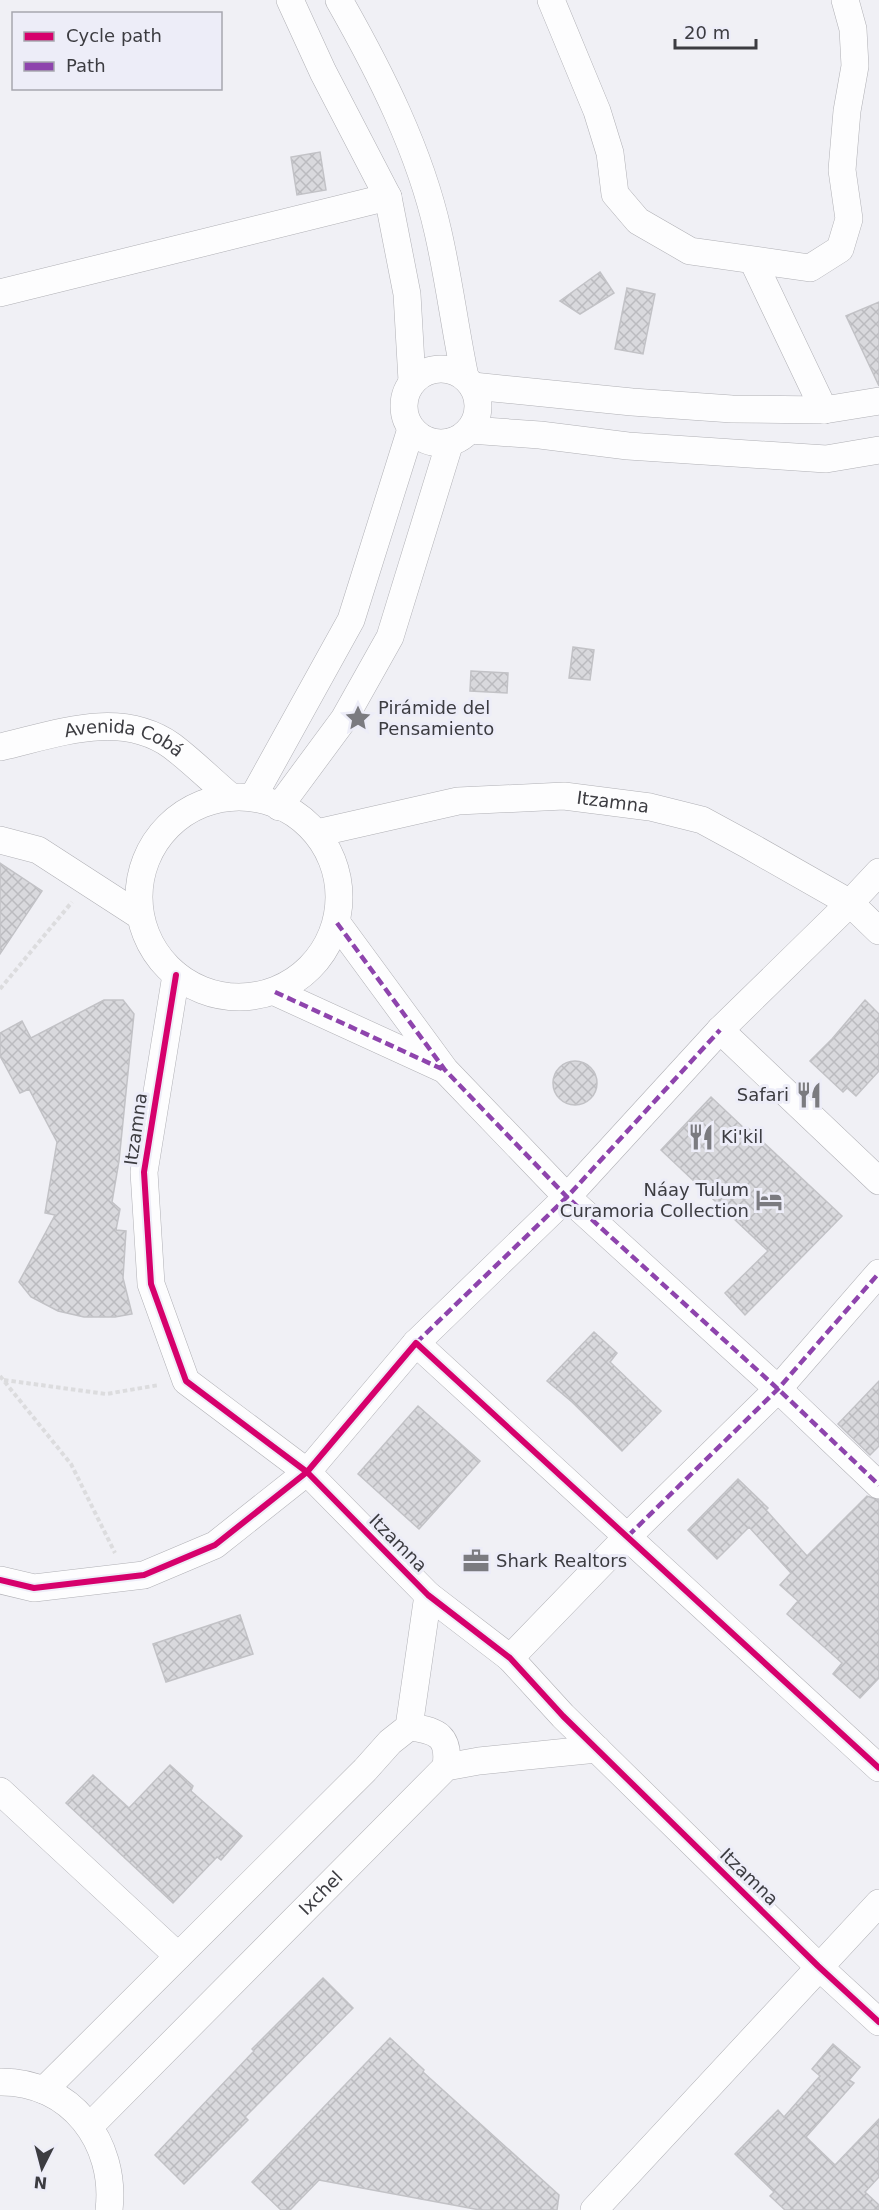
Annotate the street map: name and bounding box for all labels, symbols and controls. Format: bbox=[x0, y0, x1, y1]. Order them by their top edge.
legend bbox=[12, 12, 222, 90]
scale bar bbox=[675, 12, 756, 50]
text: 20 m bbox=[684, 22, 730, 43]
text: Cycle path bbox=[66, 25, 162, 46]
text: Path bbox=[66, 55, 106, 76]
place label: Pirámide del Pensamiento bbox=[378, 697, 494, 739]
place icon: Pirámide del Pensamiento bbox=[343, 703, 373, 733]
street label: Avenida Cobá bbox=[62, 716, 188, 761]
street label: Itzamna bbox=[575, 787, 650, 817]
restaurant icon: Safari bbox=[794, 1080, 824, 1110]
place label: Safari bbox=[737, 1084, 789, 1105]
street label: Itzamna bbox=[120, 1091, 151, 1166]
restaurant icon: Ki'kil bbox=[686, 1122, 716, 1152]
place label: Ki'kil bbox=[721, 1126, 763, 1147]
place label: Náay Tulum Curamoria Collection bbox=[560, 1179, 749, 1221]
hotel icon: Náay Tulum Curamoria Collection bbox=[754, 1185, 784, 1215]
street label: Itzamna bbox=[365, 1509, 432, 1576]
office icon: Shark Realtors bbox=[461, 1546, 491, 1576]
place label: Shark Realtors bbox=[496, 1550, 627, 1571]
street label: Itzamna bbox=[716, 1844, 783, 1909]
street label: Ixchel bbox=[294, 1867, 347, 1919]
north arrow bbox=[12, 2138, 72, 2198]
text: N bbox=[33, 2172, 48, 2193]

